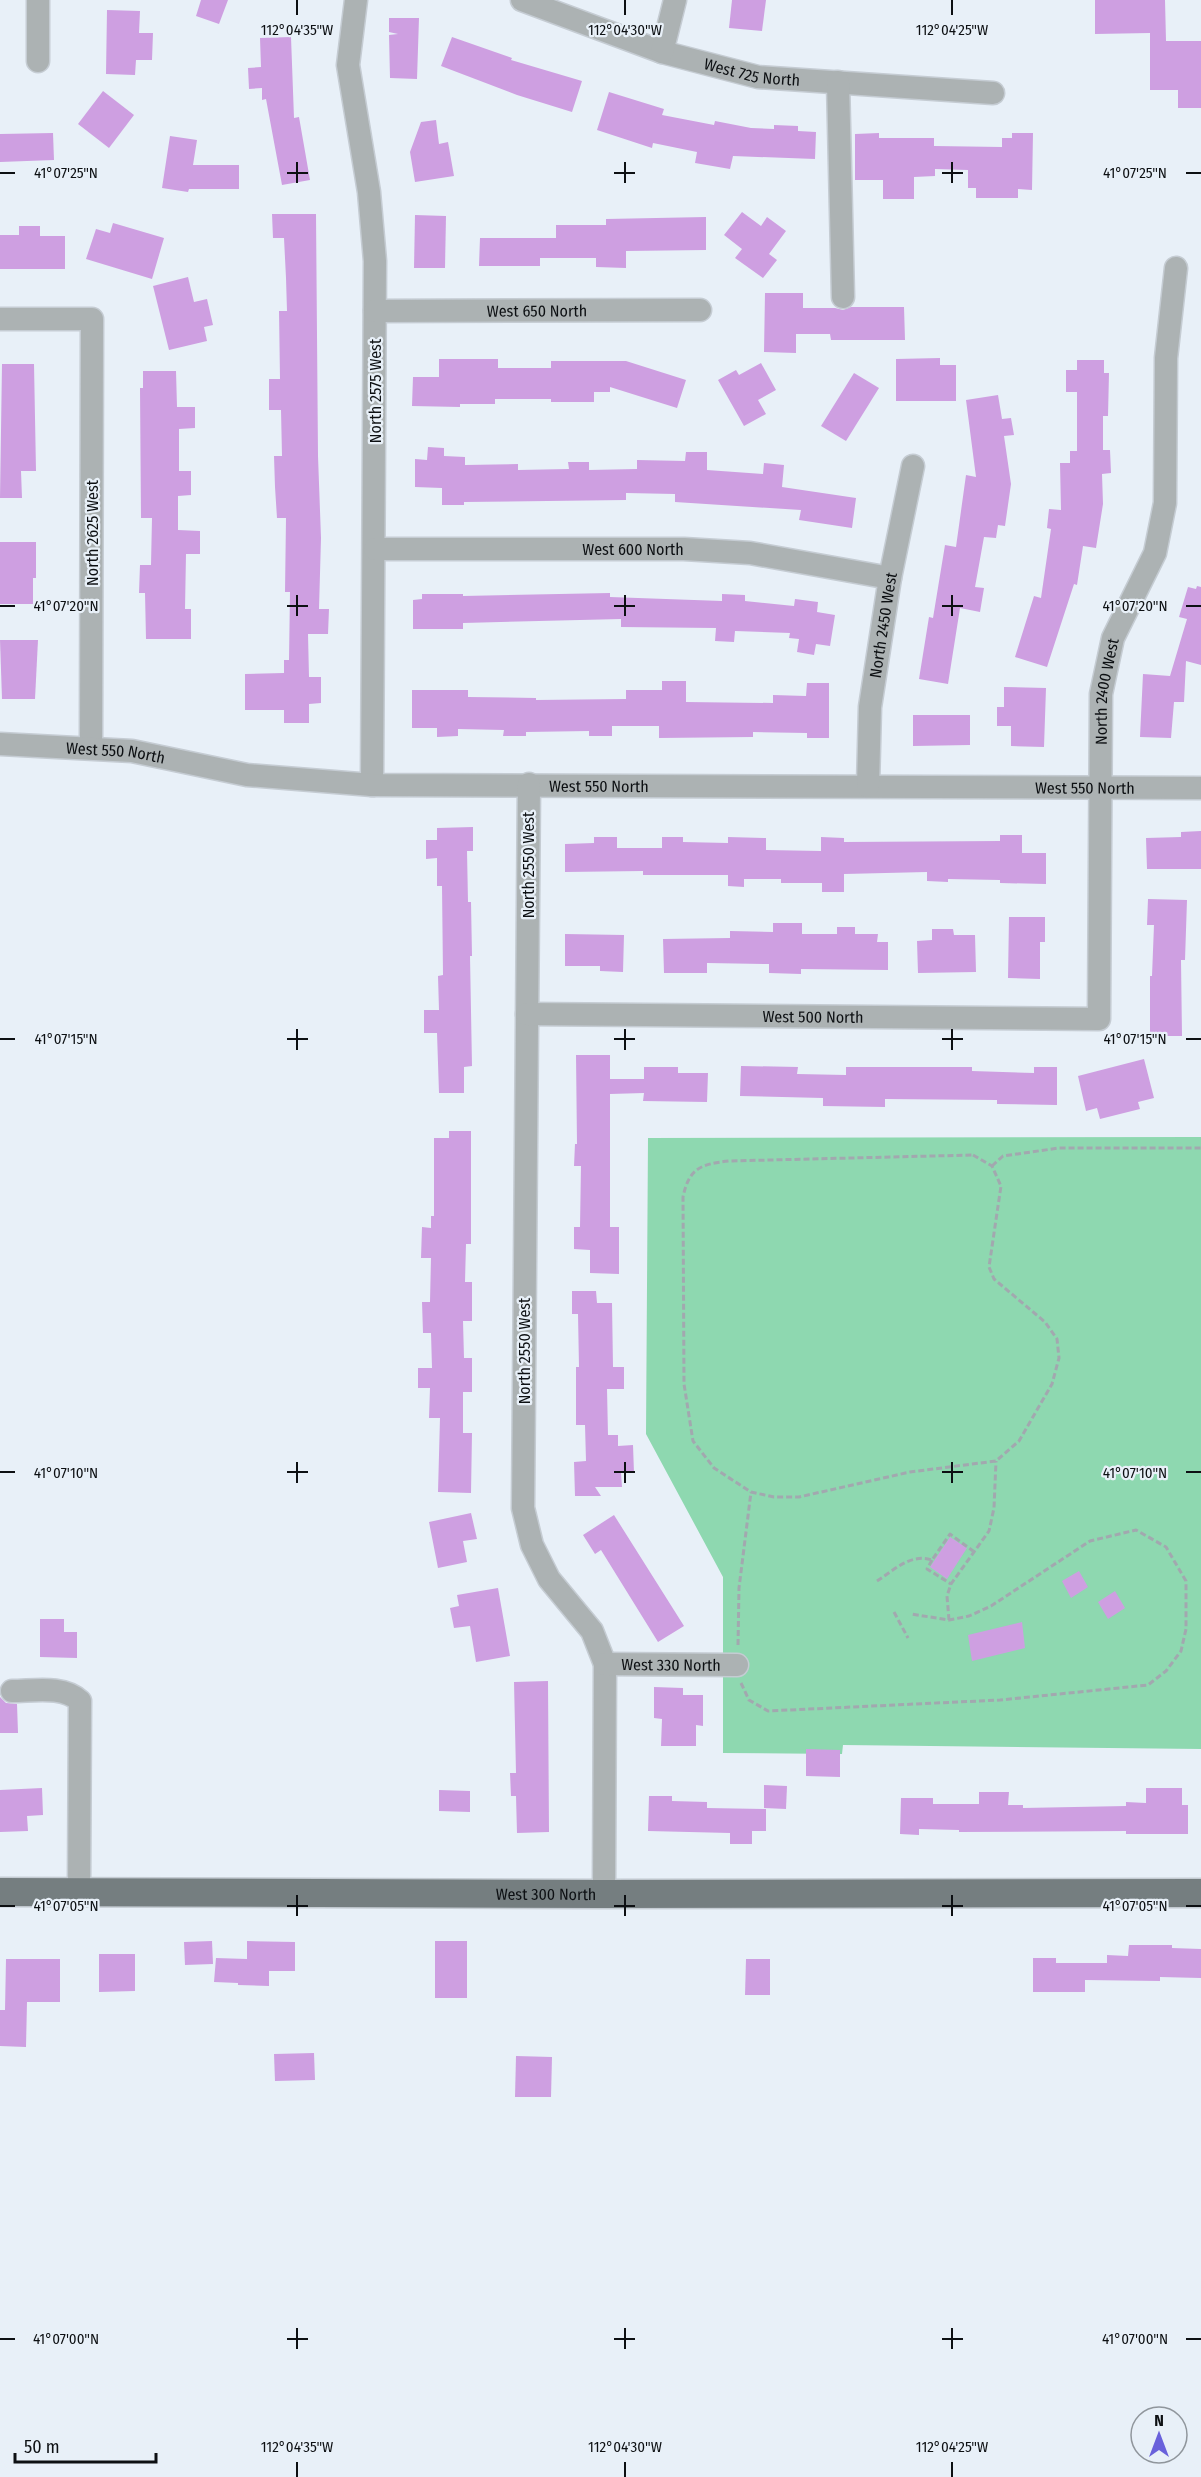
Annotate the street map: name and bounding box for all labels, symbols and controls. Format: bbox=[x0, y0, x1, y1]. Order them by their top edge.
text: 112°04'35"W bbox=[261, 21, 333, 39]
text: 112°04'30"W bbox=[588, 21, 662, 39]
text: 112°04'25"W bbox=[916, 21, 988, 39]
street label: West 725 North bbox=[702, 54, 801, 89]
text: 41°07'25"N bbox=[34, 164, 98, 182]
text: 41°07'25"N bbox=[1103, 164, 1167, 182]
street label: West 650 North bbox=[487, 301, 587, 320]
street label: North 2575 West bbox=[366, 338, 385, 443]
street label: North 2625 West bbox=[83, 479, 102, 586]
street label: West 600 North bbox=[582, 540, 684, 559]
street label: North 2450 West bbox=[865, 570, 901, 679]
text: 41°07'20"N bbox=[33, 597, 99, 615]
text: 41°07'20"N bbox=[1102, 597, 1168, 615]
street label: North 2400 West bbox=[1091, 636, 1122, 745]
street label: West 550 North bbox=[66, 738, 167, 767]
street label: West 550 North bbox=[549, 776, 649, 796]
street label: West 550 North bbox=[1035, 778, 1135, 797]
street label: North 2550 West bbox=[519, 811, 538, 918]
street label: West 500 North bbox=[763, 1007, 863, 1026]
text: 41°07'15"N bbox=[34, 1030, 98, 1048]
text: 41°07'15"N bbox=[1103, 1030, 1167, 1048]
street label: North 2550 West bbox=[515, 1297, 534, 1404]
text: 41°07'10"N bbox=[34, 1464, 98, 1482]
text: 41°07'10"N bbox=[1103, 1464, 1167, 1482]
street label: West 330 North bbox=[621, 1655, 721, 1674]
street label: West 300 North bbox=[496, 1884, 596, 1903]
text: 41°07'05"N bbox=[34, 1897, 99, 1915]
text: 41°07'05"N bbox=[1103, 1897, 1168, 1915]
text: 41°07'00"N bbox=[33, 2330, 99, 2348]
text: 41°07'00"N bbox=[1102, 2330, 1168, 2348]
north arrow bbox=[1129, 2405, 1189, 2465]
text: N bbox=[1154, 2411, 1164, 2430]
scale bar bbox=[15, 2426, 156, 2464]
text: 50 m bbox=[24, 2436, 60, 2458]
text: 112°04'35"W bbox=[261, 2438, 333, 2456]
text: 112°04'30"W bbox=[588, 2438, 662, 2456]
text: 112°04'25"W bbox=[916, 2438, 988, 2456]

